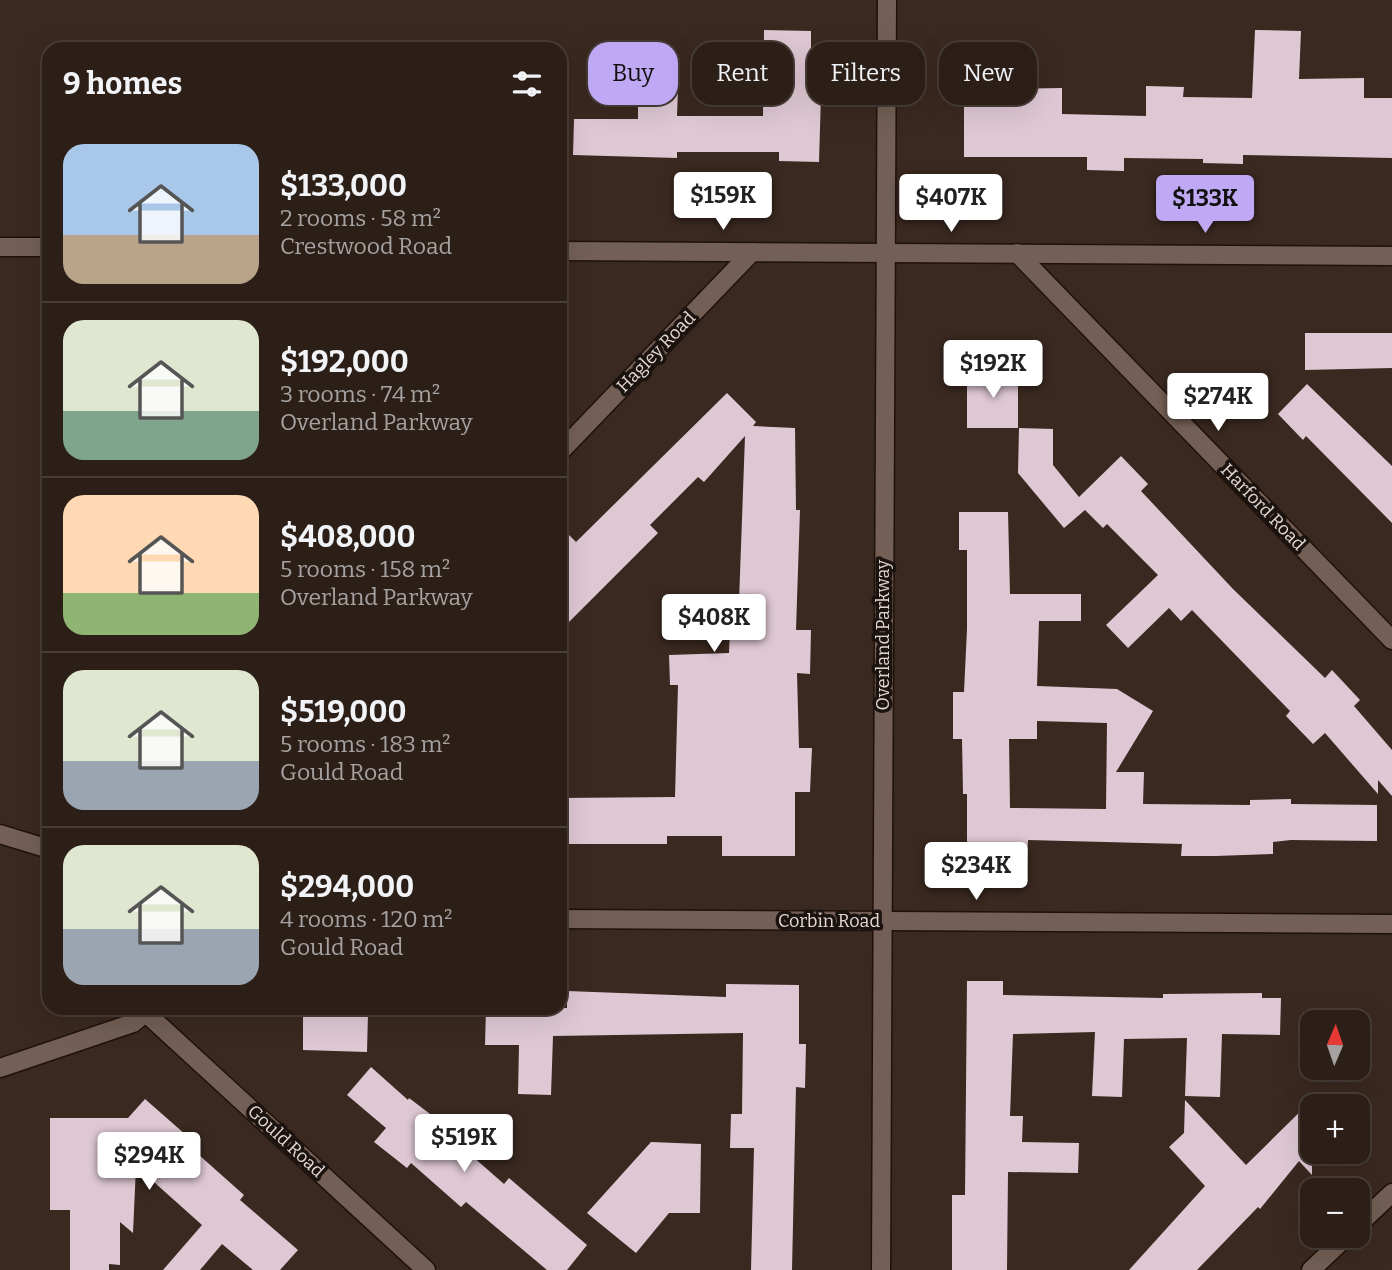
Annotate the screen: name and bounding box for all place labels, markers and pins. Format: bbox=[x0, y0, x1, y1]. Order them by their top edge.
pin: $159K bbox=[674, 173, 772, 232]
pin: $407K bbox=[902, 174, 1000, 234]
pin: $133K bbox=[1156, 176, 1254, 235]
pin: $192K bbox=[944, 340, 1042, 400]
pin: $274K bbox=[1169, 374, 1267, 433]
pin: $408K bbox=[665, 594, 763, 654]
pin: $234K bbox=[927, 842, 1025, 902]
pin: $519K bbox=[415, 1114, 513, 1174]
pin: $294K bbox=[100, 1132, 198, 1192]

